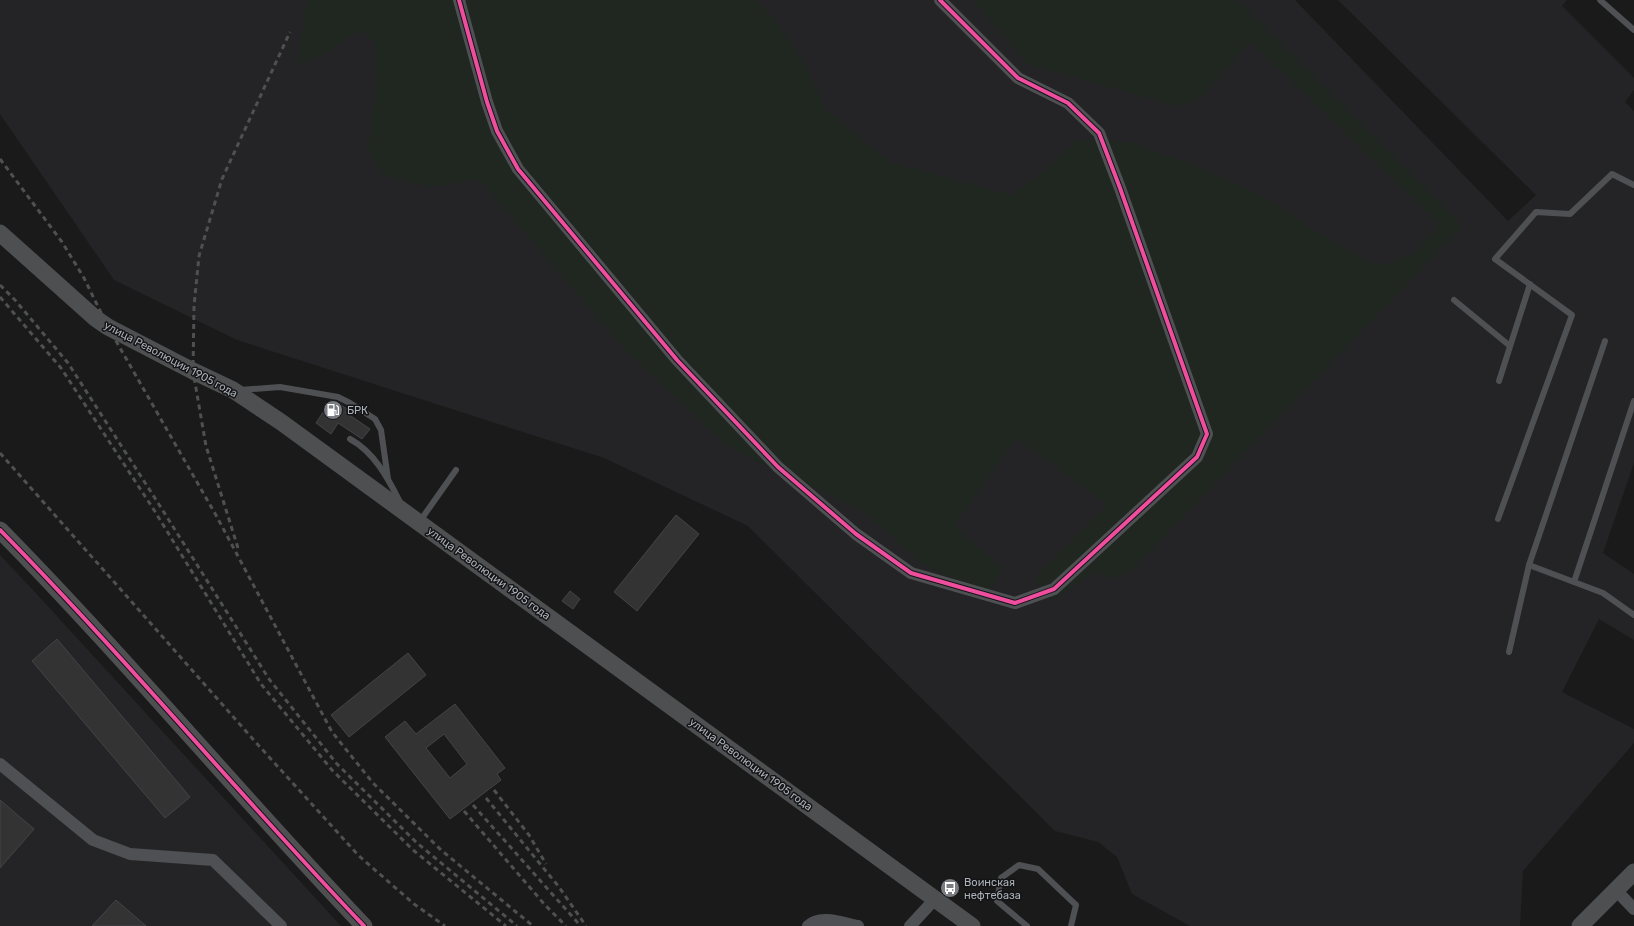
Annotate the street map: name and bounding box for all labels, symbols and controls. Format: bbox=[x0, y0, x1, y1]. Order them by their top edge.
street label: улица Революции 1905 года bbox=[102, 319, 240, 400]
fuel station icon: БРК bbox=[322, 399, 344, 421]
place label: БРК bbox=[347, 404, 368, 417]
street label: улица Революции 1905 года bbox=[425, 524, 553, 622]
street label: улица Революции 1905 года bbox=[687, 715, 815, 813]
place label: Воинская нефтебаза bbox=[964, 876, 1021, 902]
bus stop icon: Воинская нефтебаза bbox=[939, 877, 961, 899]

